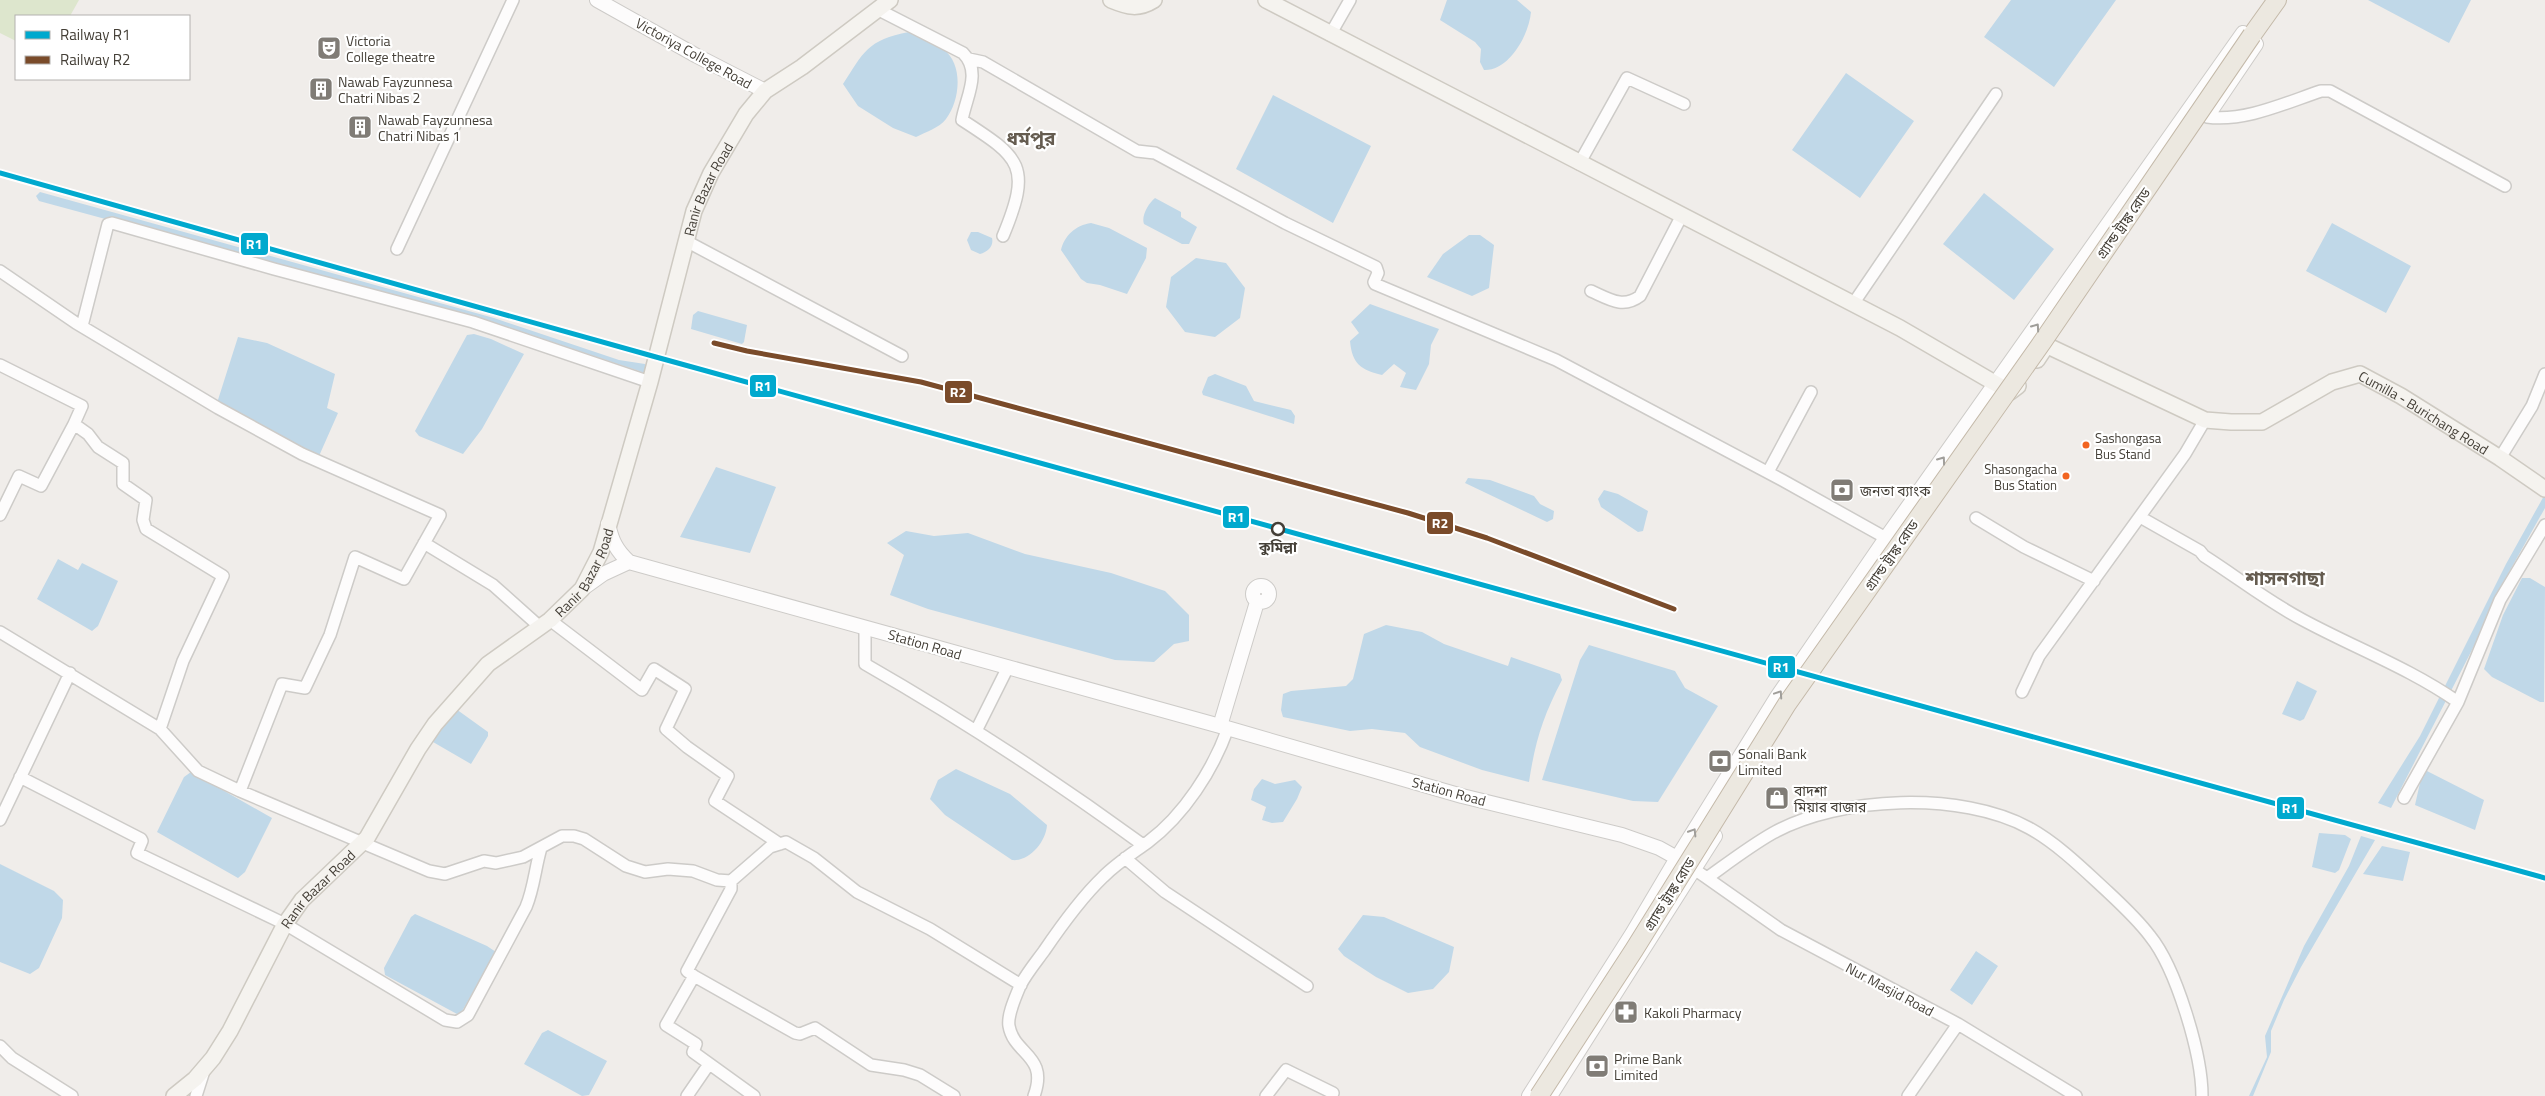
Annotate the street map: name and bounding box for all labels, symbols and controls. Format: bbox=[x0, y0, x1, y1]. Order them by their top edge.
street label: Victoriya College Road bbox=[632, 12, 756, 94]
legend bbox=[15, 15, 190, 80]
text: Railway R1 bbox=[60, 23, 131, 46]
place label: Victoria College theatre bbox=[346, 30, 435, 67]
theatre icon: Victoria College theatre bbox=[316, 35, 342, 61]
text: Railway R2 bbox=[60, 48, 131, 71]
place label: Nawab Fayzunnesa Chatri Nibas 2 bbox=[338, 71, 453, 108]
building icon: Nawab Fayzunnesa Chatri Nibas 2 bbox=[308, 76, 334, 102]
place label: Nawab Fayzunnesa Chatri Nibas 1 bbox=[378, 109, 493, 146]
building icon: Nawab Fayzunnesa Chatri Nibas 1 bbox=[347, 114, 373, 140]
district label: ধর্মপুর bbox=[1007, 123, 1056, 152]
street label: Ranir Bazar Road bbox=[677, 138, 738, 238]
street label: গ্র্যান্ড ট্রাঙ্ক রোড bbox=[2091, 182, 2156, 263]
line badge: R1 bbox=[240, 232, 269, 256]
text: R1 bbox=[246, 233, 262, 254]
one-way arrow bbox=[2030, 324, 2039, 333]
street label: Cumilla - Burichang Road bbox=[2355, 365, 2493, 459]
line badge: R1 bbox=[749, 374, 777, 398]
text: R1 bbox=[755, 375, 771, 396]
line badge: R2 bbox=[944, 380, 973, 404]
text: R2 bbox=[950, 381, 966, 402]
place label: Sashongasa Bus Stand bbox=[2095, 428, 2162, 464]
marker: Sashongasa Bus Stand bbox=[2081, 440, 2091, 450]
one-way arrow bbox=[1936, 456, 1945, 466]
place label: Shasongacha Bus Station bbox=[1984, 459, 2057, 495]
marker: Shasongacha Bus Station bbox=[2061, 471, 2071, 481]
bank icon: জনতা ব্যাংক bbox=[1829, 477, 1855, 503]
place label: জনতা ব্যাংক bbox=[1859, 480, 1931, 501]
line badge: R1 bbox=[1222, 505, 1250, 529]
text: R1 bbox=[1228, 506, 1244, 527]
line badge: R2 bbox=[1426, 511, 1454, 535]
text: R2 bbox=[1432, 512, 1448, 533]
street label: গ্র্যান্ড ট্রাঙ্ক রোড bbox=[1859, 514, 1924, 595]
marker: কুমিল্লা bbox=[1271, 522, 1285, 536]
street label: Ranir Bazar Road bbox=[549, 525, 618, 621]
place label: কুমিল্লা bbox=[1258, 536, 1298, 557]
district label: শাসনগাছা bbox=[2244, 563, 2325, 592]
street label: Station Road bbox=[886, 623, 964, 665]
line badge: R1 bbox=[1767, 655, 1796, 679]
text: R1 bbox=[1773, 656, 1789, 677]
one-way arrow bbox=[1773, 690, 1782, 700]
place label: Sonali Bank Limited bbox=[1738, 743, 1807, 780]
bank icon: Sonali Bank Limited bbox=[1707, 748, 1733, 774]
street label: Station Road bbox=[1410, 771, 1488, 811]
place label: বাদশা মিয়ার বাজার bbox=[1793, 780, 1867, 817]
shop icon: বাদশা মিয়ার বাজার bbox=[1764, 785, 1790, 811]
line badge: R1 bbox=[2276, 796, 2305, 820]
text: R1 bbox=[2282, 797, 2298, 818]
one-way arrow bbox=[1687, 828, 1696, 837]
street label: Ranir Bazar Road bbox=[275, 844, 360, 932]
street label: গ্র্যান্ড ট্রাঙ্ক রোড bbox=[1638, 852, 1700, 935]
street label: Nur Masjid Road bbox=[1842, 957, 1938, 1021]
pharmacy icon: Kakoli Pharmacy bbox=[1613, 999, 1639, 1025]
place label: Kakoli Pharmacy bbox=[1644, 1002, 1742, 1023]
place label: Prime Bank Limited bbox=[1614, 1048, 1682, 1085]
bank icon: Prime Bank Limited bbox=[1584, 1053, 1610, 1079]

